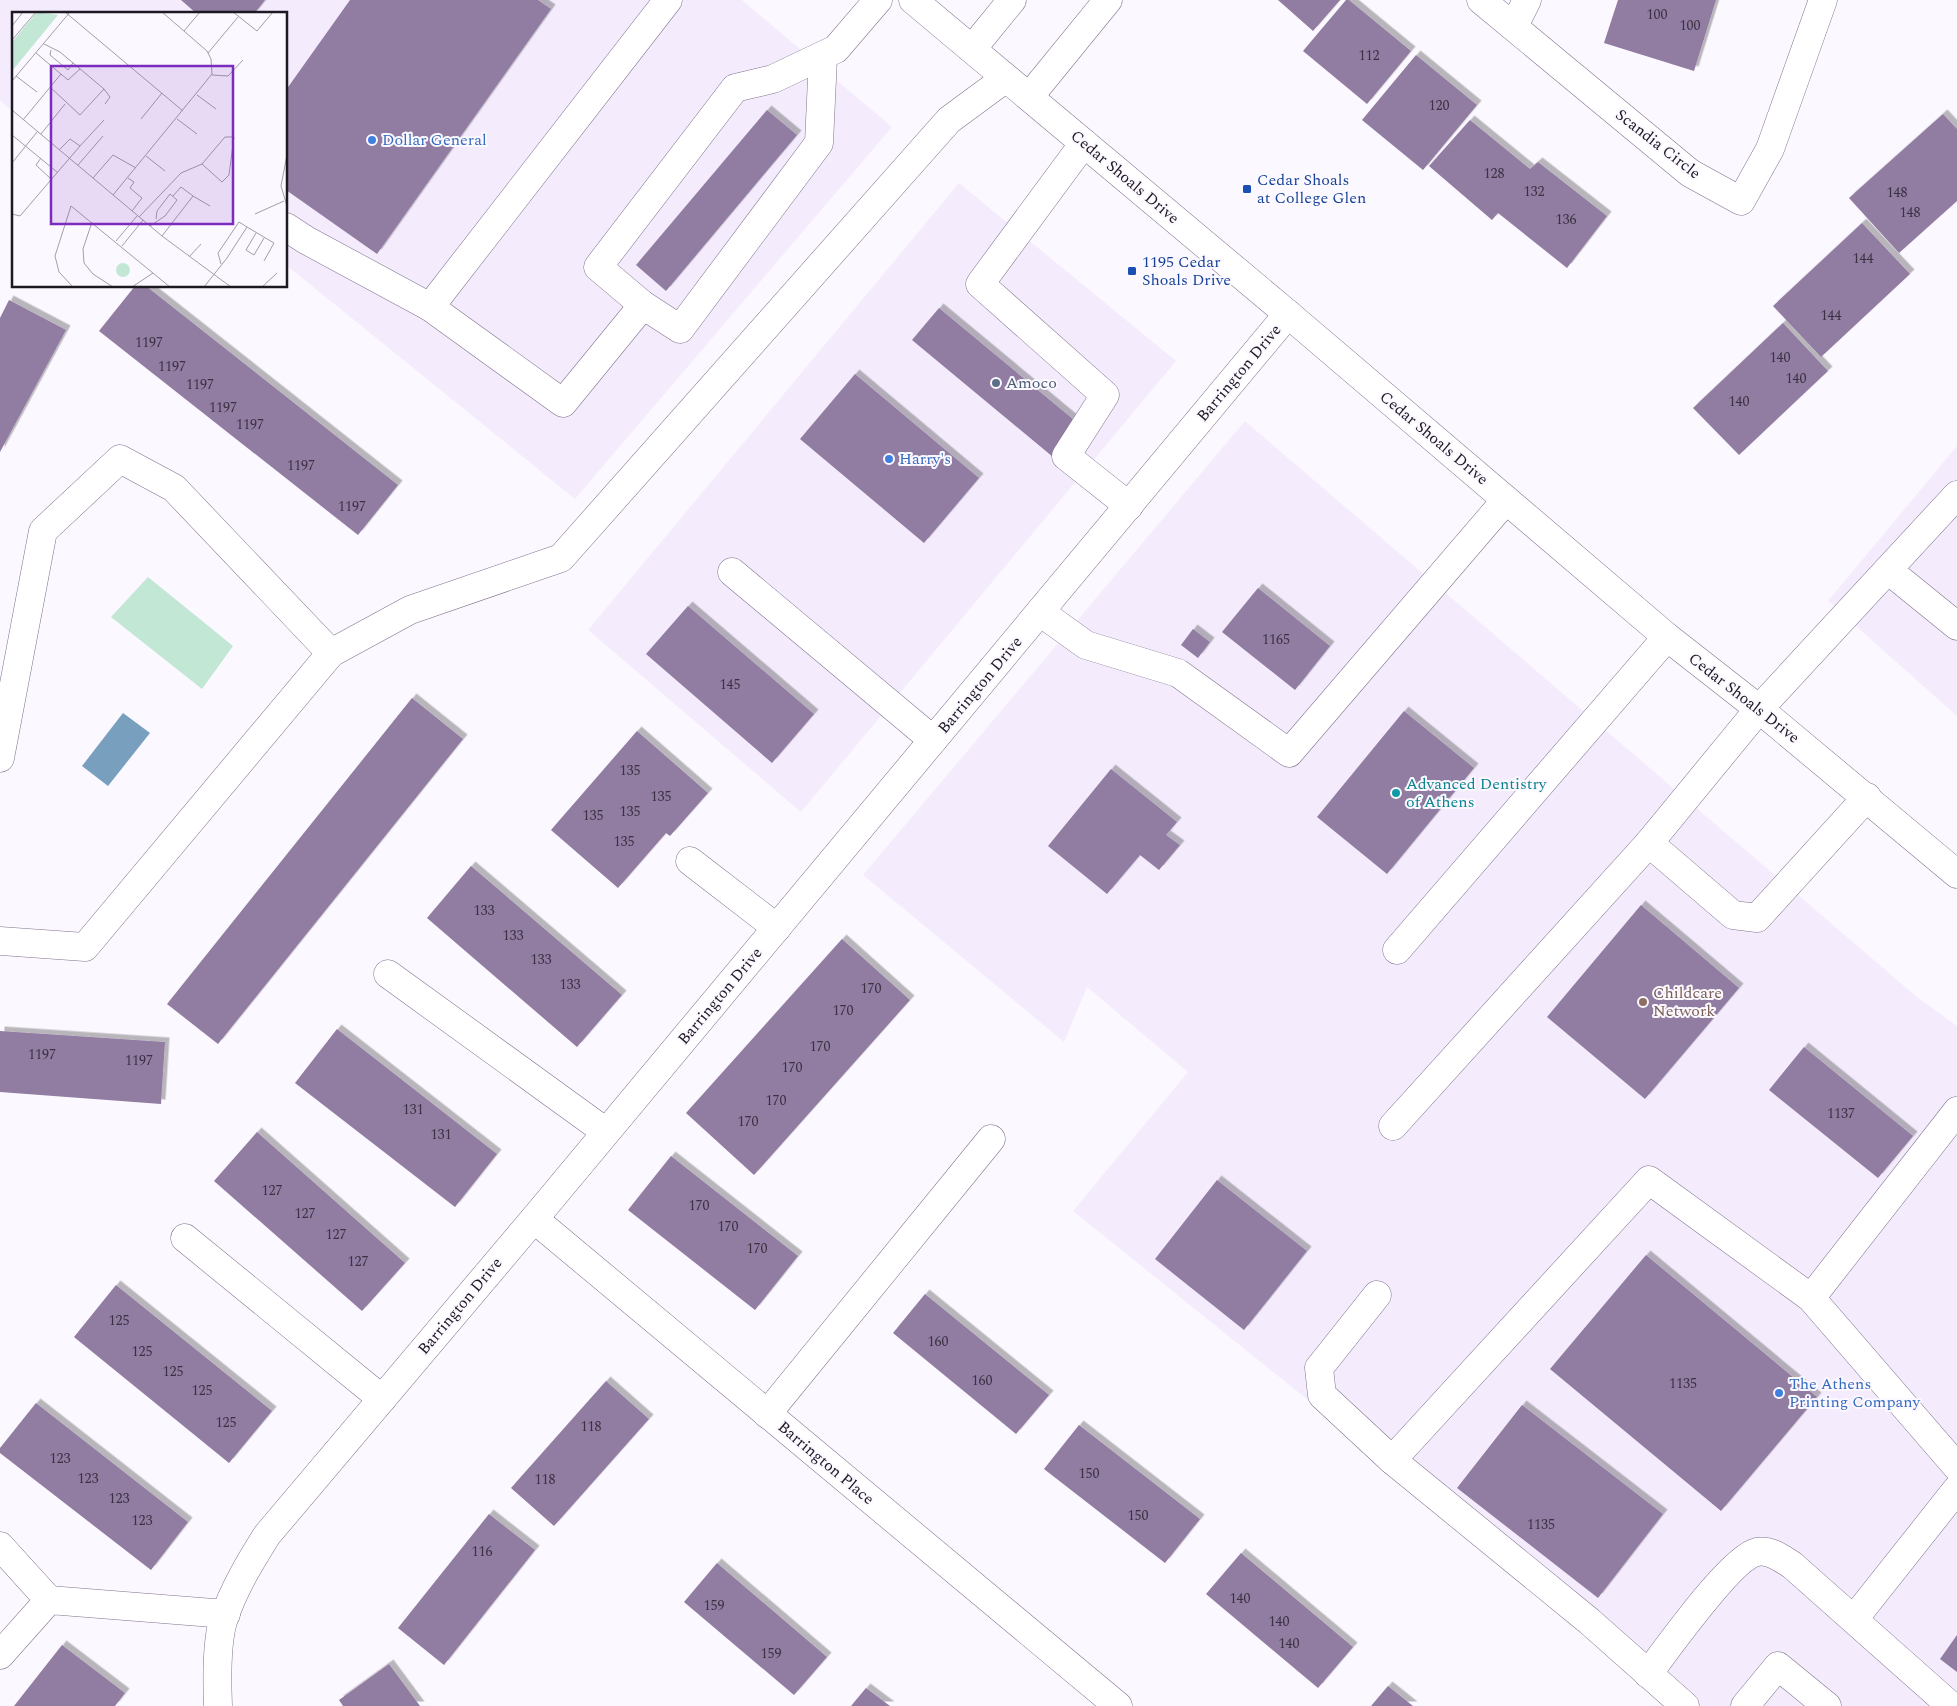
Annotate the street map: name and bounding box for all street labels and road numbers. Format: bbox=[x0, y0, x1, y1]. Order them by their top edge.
street label: Scandia Circle bbox=[1610, 103, 1706, 185]
street label: Cedar Shoals Drive bbox=[1065, 124, 1185, 230]
street label: Barrington Drive bbox=[1191, 319, 1287, 427]
street label: Cedar Shoals Drive bbox=[1374, 385, 1494, 491]
street label: Barrington Drive bbox=[932, 631, 1028, 739]
street label: Cedar Shoals Drive bbox=[1683, 647, 1805, 749]
street label: Barrington Drive bbox=[672, 942, 768, 1050]
street label: Barrington Drive bbox=[412, 1252, 508, 1360]
street label: Barrington Place bbox=[772, 1415, 880, 1511]

